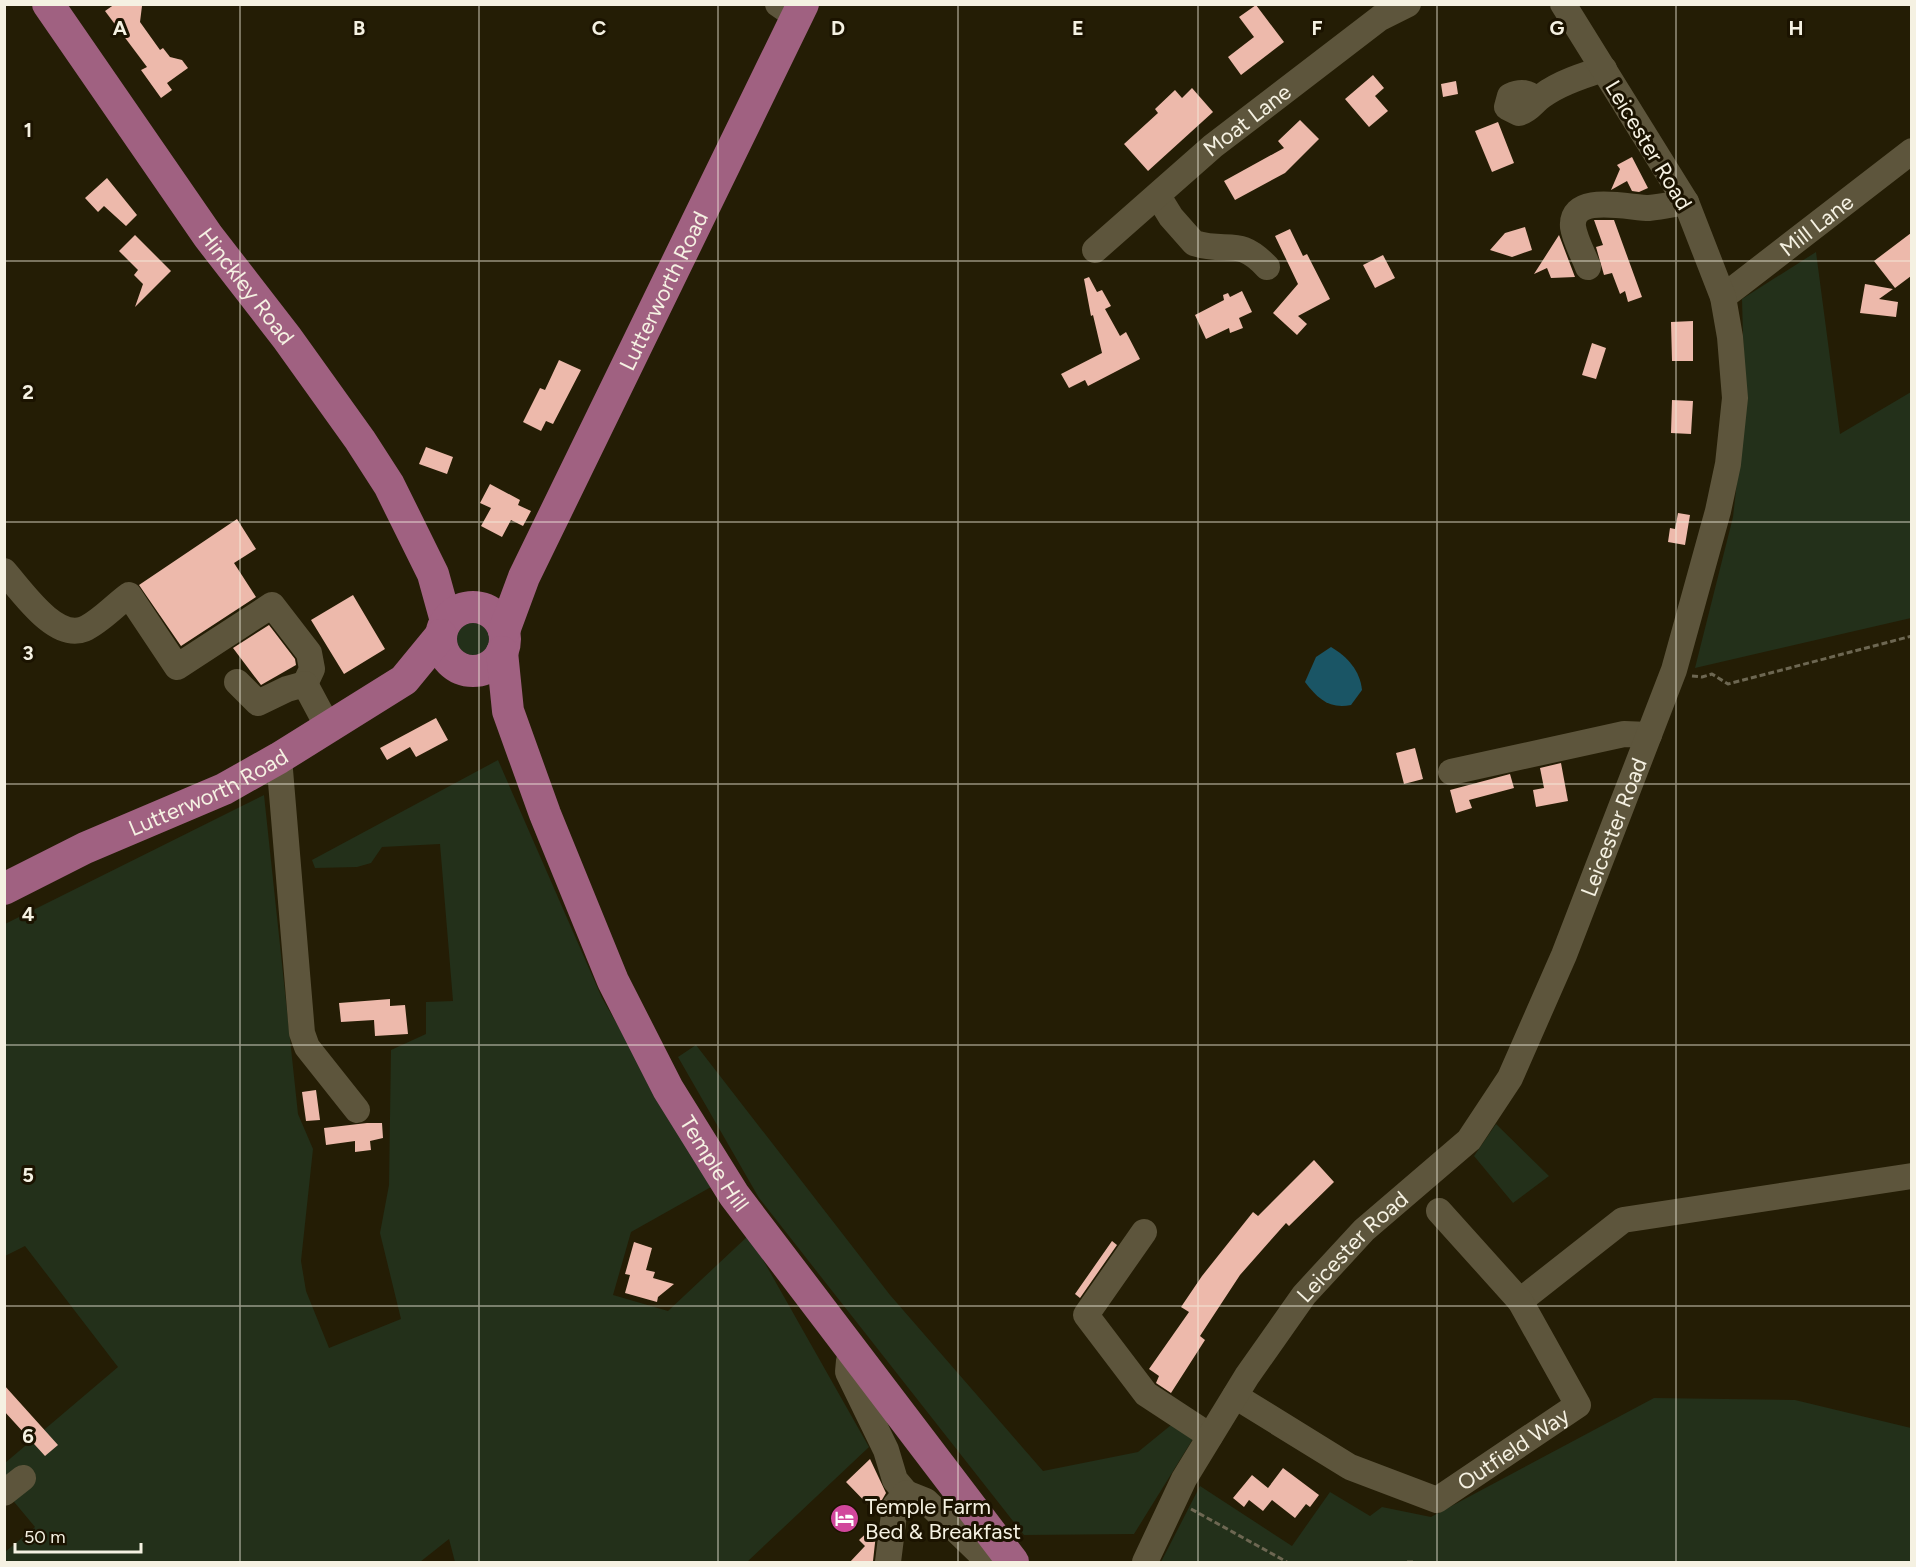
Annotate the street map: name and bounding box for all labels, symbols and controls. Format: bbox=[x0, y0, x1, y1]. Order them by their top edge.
text: A bbox=[113, 16, 128, 40]
text: B bbox=[353, 16, 365, 40]
text: C bbox=[592, 16, 606, 40]
text: D bbox=[831, 16, 845, 40]
text: E bbox=[1072, 16, 1084, 40]
text: F bbox=[1311, 16, 1323, 40]
text: G bbox=[1550, 16, 1565, 40]
text: H bbox=[1789, 16, 1804, 40]
street label: Leicester Road bbox=[1599, 76, 1698, 215]
street label: Moat Lane bbox=[1198, 78, 1296, 163]
text: 1 bbox=[24, 118, 32, 142]
street label: Mill Lane bbox=[1774, 188, 1859, 262]
street label: Lutterworth Road bbox=[614, 207, 714, 375]
street label: Hinckley Road bbox=[193, 222, 300, 350]
text: 2 bbox=[22, 380, 34, 404]
text: 3 bbox=[22, 641, 34, 665]
street label: Lutterworth Road bbox=[124, 743, 293, 842]
street label: Leicester Road bbox=[1575, 754, 1653, 901]
text: 4 bbox=[22, 902, 35, 926]
street label: Temple Hill bbox=[674, 1111, 755, 1217]
text: 5 bbox=[22, 1163, 34, 1187]
street label: Leicester Road bbox=[1291, 1185, 1414, 1308]
street label: Outfield Way bbox=[1452, 1402, 1575, 1496]
text: 6 bbox=[22, 1424, 34, 1448]
place label: Temple Farm Bed & Breakfast bbox=[865, 1493, 1021, 1545]
hotel icon: Temple Farm Bed & Breakfast bbox=[828, 1503, 860, 1535]
scale bar bbox=[15, 1516, 141, 1554]
text: 50 m bbox=[24, 1526, 66, 1548]

